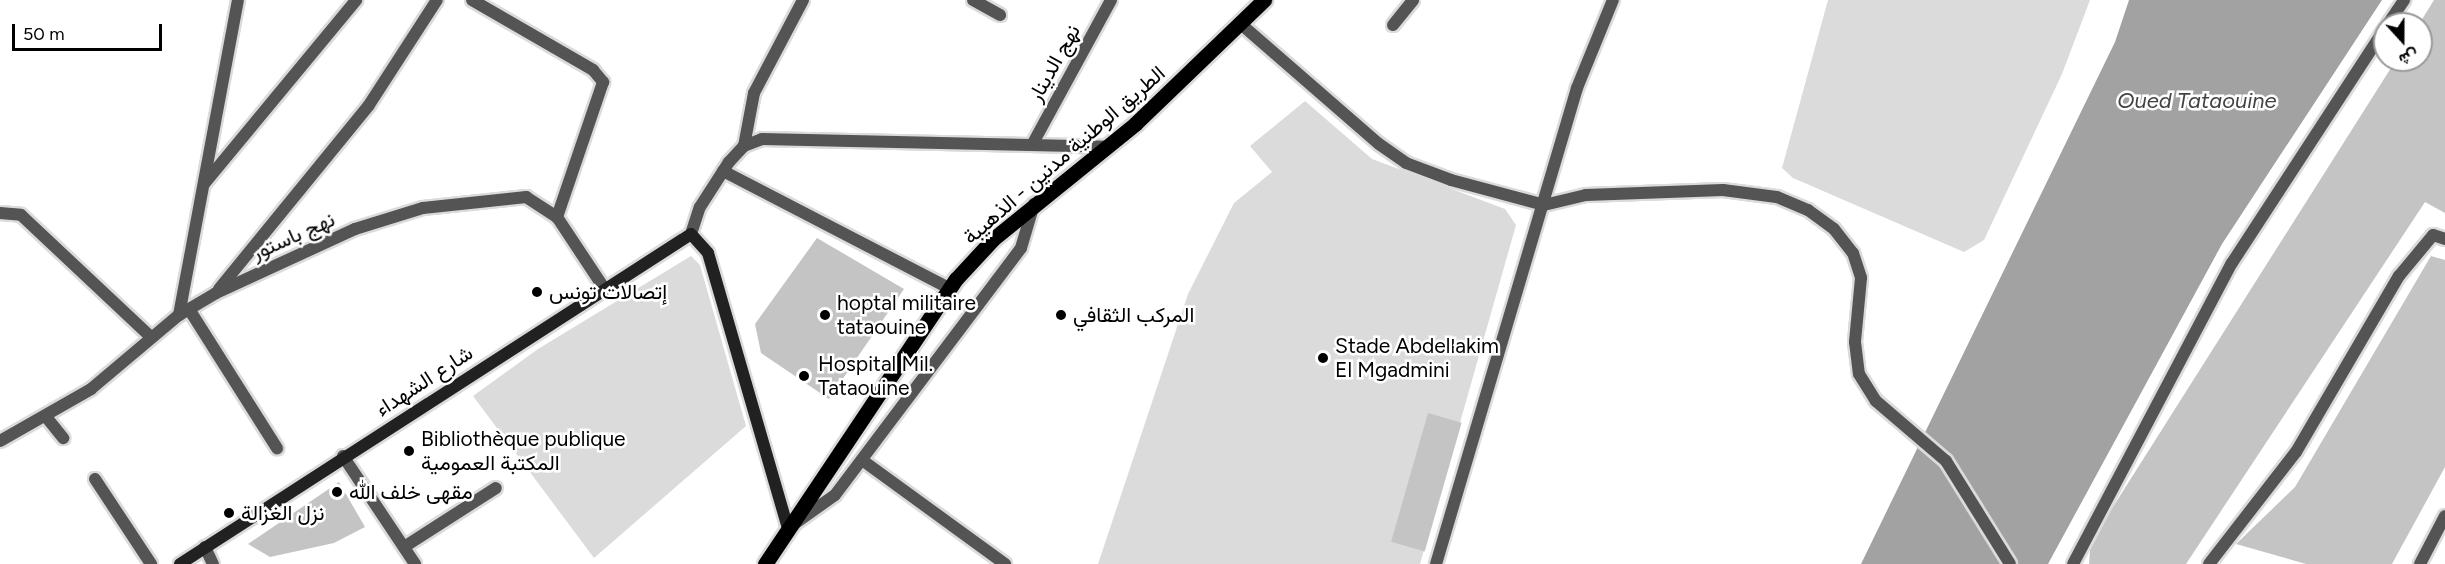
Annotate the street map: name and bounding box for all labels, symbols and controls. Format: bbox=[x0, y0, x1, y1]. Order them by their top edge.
scale bar bbox=[15, 12, 165, 50]
north arrow bbox=[2373, 12, 2433, 72]
street label: نهج الدينار bbox=[1023, 20, 1085, 106]
text: 50 m bbox=[23, 23, 65, 45]
text: ش bbox=[2397, 45, 2421, 70]
street label: الطريق الوطنية مدنين - الذهيبة bbox=[958, 60, 1170, 250]
water label: Oued Tataouine bbox=[2117, 88, 2277, 114]
street label: نهج باستور bbox=[248, 207, 338, 265]
place label: إتصالات تونس bbox=[549, 279, 667, 305]
marker: إتصالات تونس bbox=[530, 285, 544, 299]
place label: hoptal militaire tataouine bbox=[837, 290, 976, 340]
place label: المركب الثقافي bbox=[1073, 302, 1194, 328]
marker: hoptal militaire tataouine bbox=[818, 308, 832, 322]
marker: المركب الثقافي bbox=[1054, 308, 1068, 322]
place label: Stade Abdelاakim El Mgadmini bbox=[1335, 333, 1499, 383]
street label: شارع الشهداء bbox=[371, 340, 477, 422]
place label: Hospital Mil. Tataouine bbox=[818, 351, 933, 401]
marker: Stade Abdelاakim El Mgadmini bbox=[1316, 351, 1330, 365]
marker: Hospital Mil. Tataouine bbox=[795, 367, 813, 385]
place label: Bibliothèque publique المكتبة العمومية bbox=[421, 426, 626, 476]
marker: Bibliothèque publique المكتبة العمومية bbox=[402, 444, 416, 458]
place label: مقهى خلف الله bbox=[349, 479, 473, 505]
marker: مقهى خلف الله bbox=[330, 485, 344, 499]
place label: نزل الغزالة bbox=[241, 500, 325, 526]
marker: نزل الغزالة bbox=[222, 506, 236, 520]

